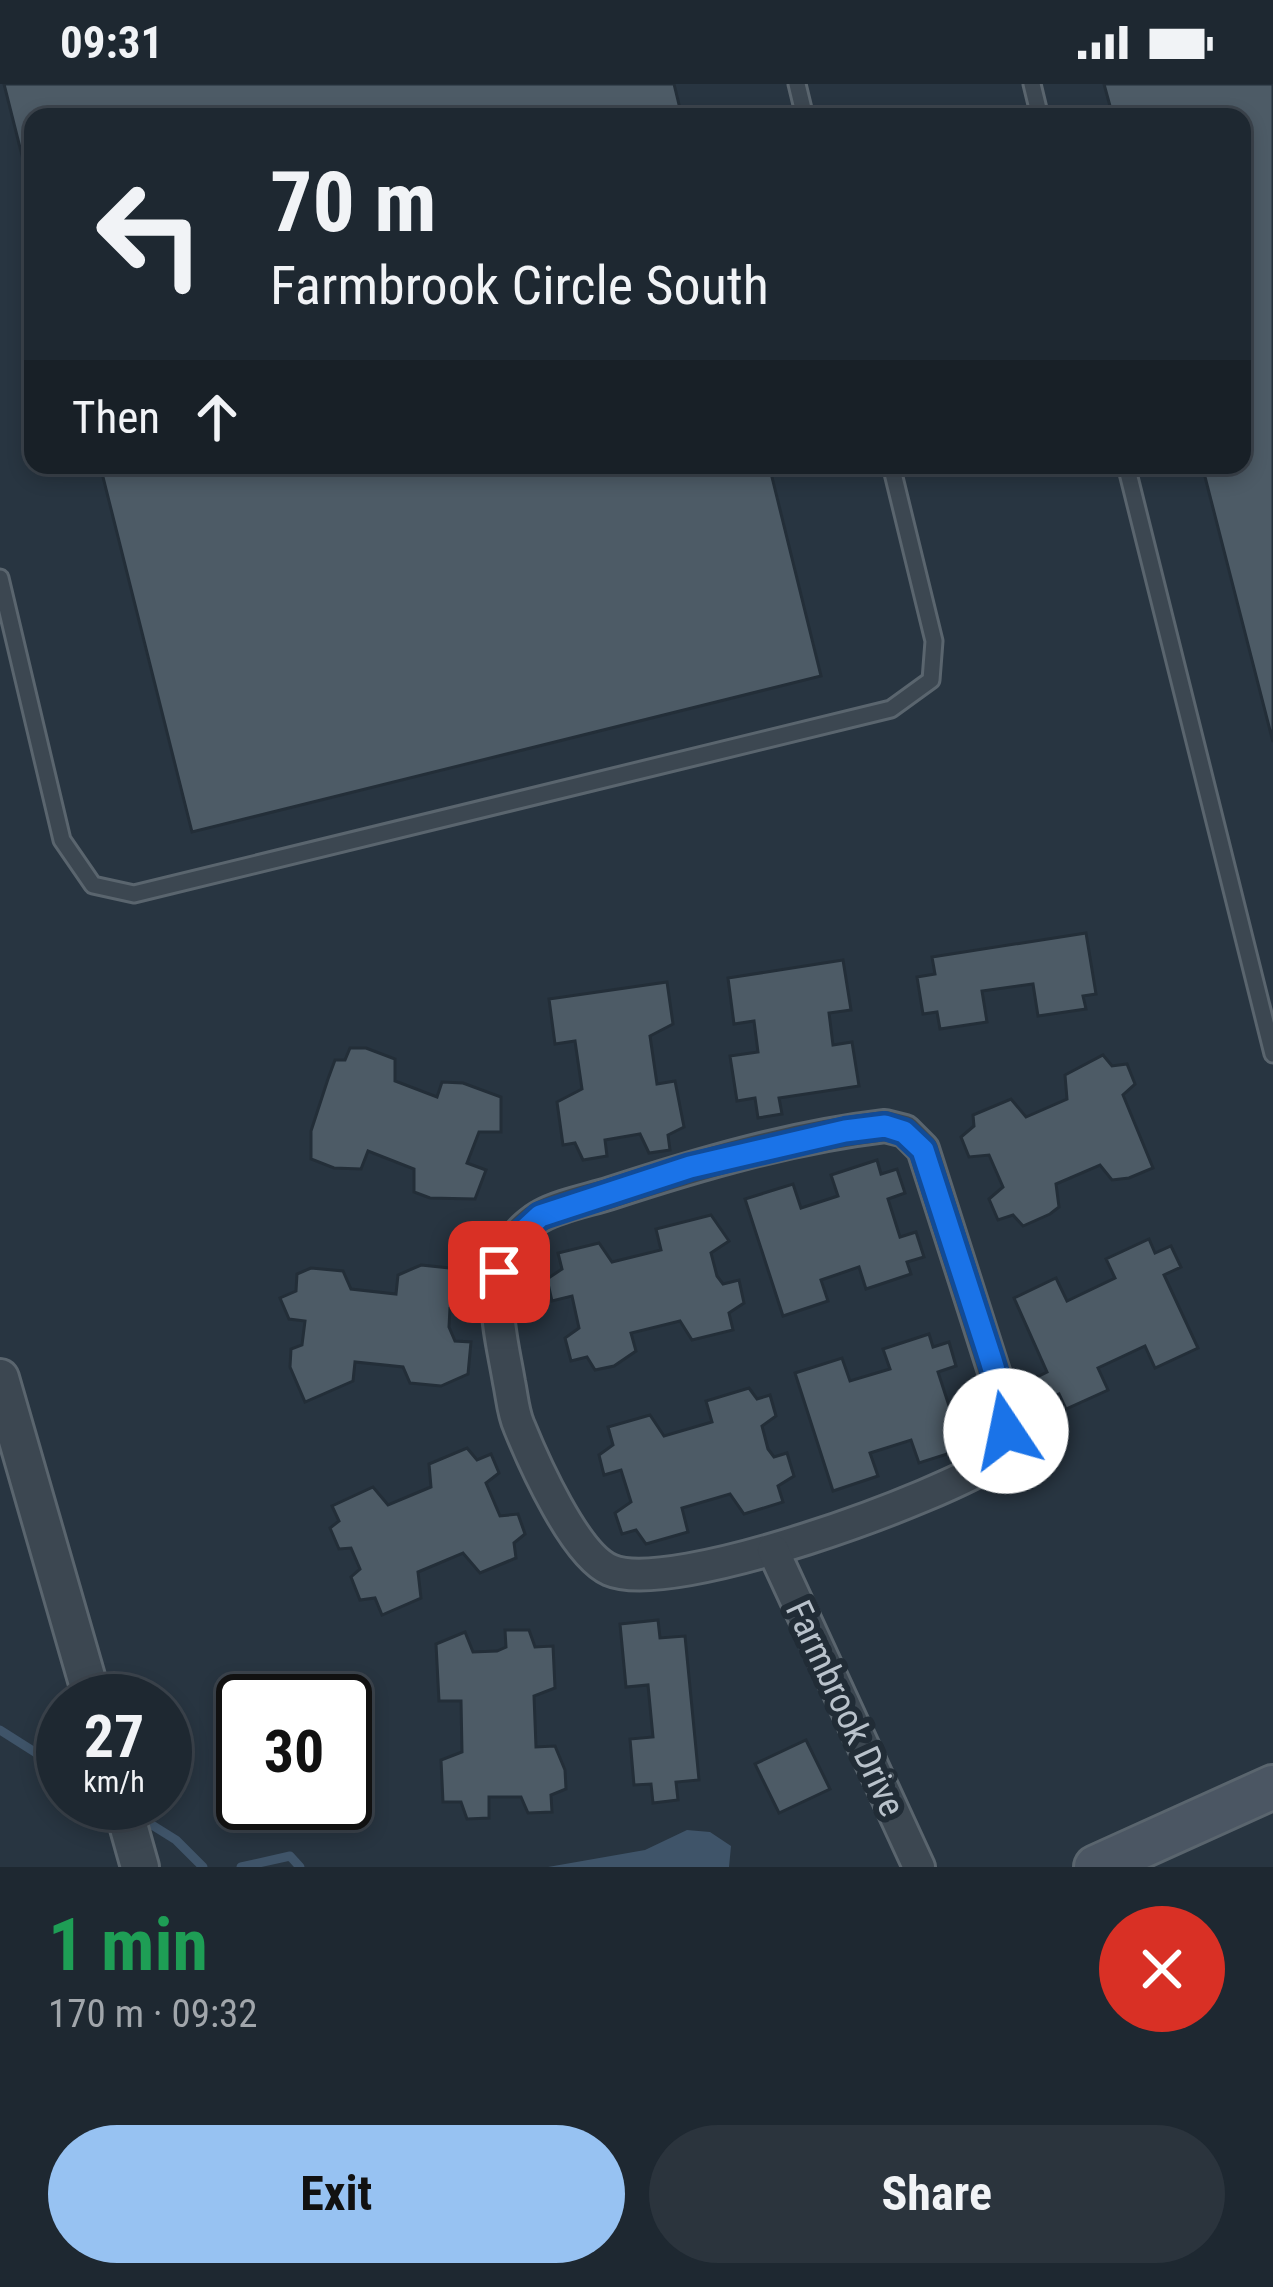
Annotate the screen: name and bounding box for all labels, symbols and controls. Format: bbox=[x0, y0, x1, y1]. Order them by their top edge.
text: 09:31 bbox=[60, 16, 163, 69]
text: 70 m bbox=[270, 153, 437, 252]
icon: left bbox=[72, 156, 228, 312]
text: Farmbrook Circle South bbox=[270, 254, 769, 317]
icon: ahead bbox=[184, 384, 250, 450]
text: Then bbox=[72, 391, 160, 444]
pin bbox=[448, 1221, 550, 1323]
icon: arrive bbox=[466, 1239, 532, 1305]
position arrow bbox=[943, 1368, 1069, 1494]
street label: Farmbrook Drive bbox=[777, 1594, 913, 1823]
speed limit sign: 30 bbox=[216, 1674, 372, 1830]
text: 27 bbox=[84, 1701, 144, 1772]
text: km/h bbox=[83, 1764, 145, 1799]
text: 1 min bbox=[48, 1903, 208, 1988]
button: close bbox=[1099, 1906, 1225, 2032]
text: 170 m · 09:32 bbox=[48, 1991, 258, 2037]
button: Exit bbox=[48, 2125, 625, 2263]
button: Share bbox=[649, 2125, 1225, 2263]

